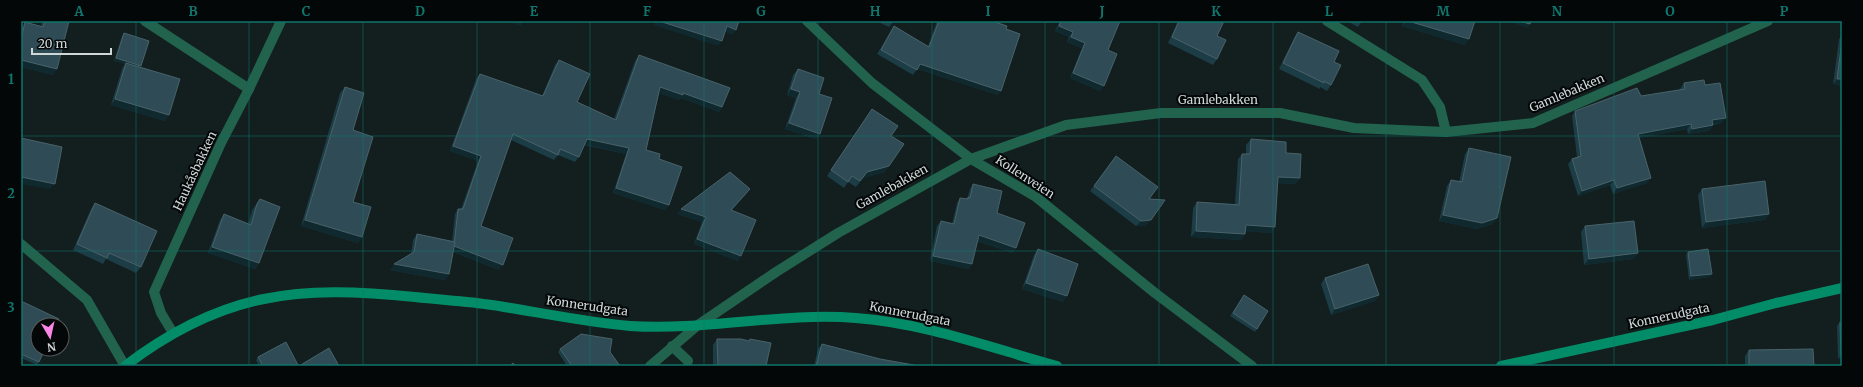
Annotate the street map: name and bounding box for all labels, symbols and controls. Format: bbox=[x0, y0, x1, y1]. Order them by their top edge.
text: A bbox=[73, 3, 84, 20]
text: B bbox=[188, 3, 198, 20]
text: C bbox=[302, 3, 311, 20]
text: D bbox=[415, 3, 425, 20]
text: E bbox=[530, 3, 539, 20]
text: F bbox=[643, 3, 651, 20]
text: G bbox=[756, 3, 766, 20]
text: H bbox=[870, 3, 881, 20]
text: I bbox=[985, 3, 991, 20]
text: J bbox=[1098, 3, 1105, 20]
text: K bbox=[1211, 3, 1221, 20]
text: L bbox=[1325, 3, 1334, 20]
text: M bbox=[1436, 3, 1450, 20]
text: N bbox=[1552, 3, 1563, 20]
text: O bbox=[1665, 3, 1675, 20]
text: P bbox=[1780, 3, 1789, 20]
scale bar bbox=[32, 30, 111, 56]
text: 20 m bbox=[38, 36, 67, 51]
street label: Gamlebakken bbox=[1527, 70, 1606, 115]
text: 1 bbox=[8, 71, 14, 88]
street label: Gamlebakken bbox=[1178, 92, 1258, 107]
street label: Haukåsbakken bbox=[170, 129, 220, 213]
street label: Kollenveien bbox=[993, 152, 1058, 201]
street label: Gamlebakken bbox=[853, 161, 930, 212]
text: 2 bbox=[7, 185, 15, 202]
street label: Konnerudgata bbox=[545, 292, 629, 319]
street label: Konnerudgata bbox=[868, 298, 953, 329]
text: 3 bbox=[7, 299, 15, 316]
street label: Konnerudgata bbox=[1627, 299, 1711, 331]
north arrow bbox=[30, 317, 70, 357]
text: N bbox=[46, 339, 57, 355]

